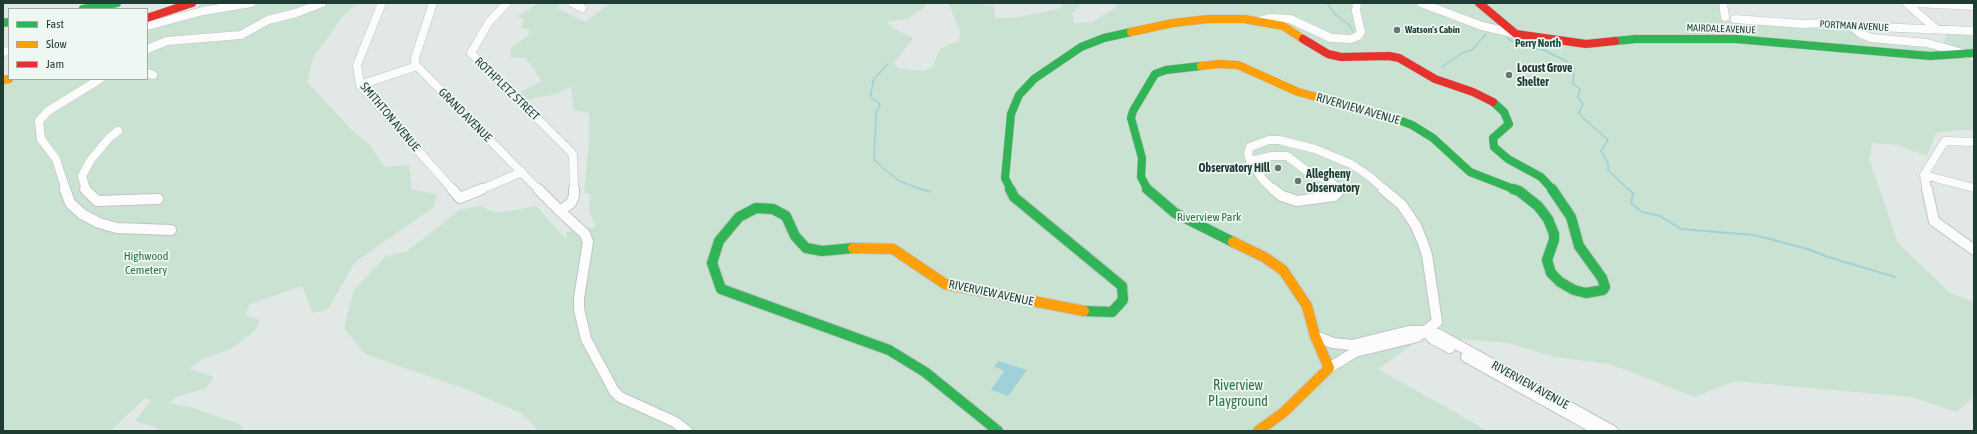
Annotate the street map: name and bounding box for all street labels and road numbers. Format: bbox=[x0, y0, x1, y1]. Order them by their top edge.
street label: PORTMAN AVENUE bbox=[1819, 18, 1889, 34]
street label: MAIRDALE AVENUE bbox=[1686, 22, 1756, 36]
street label: ROTHPLETZ STREET bbox=[472, 54, 542, 124]
street label: SMITHTON AVENUE bbox=[357, 80, 423, 154]
street label: GRAND AVENUE bbox=[435, 85, 495, 145]
street label: RIVERVIEW AVENUE bbox=[1315, 90, 1401, 128]
street label: RIVERVIEW AVENUE bbox=[947, 277, 1035, 309]
street label: RIVERVIEW AVENUE bbox=[1489, 358, 1571, 412]

